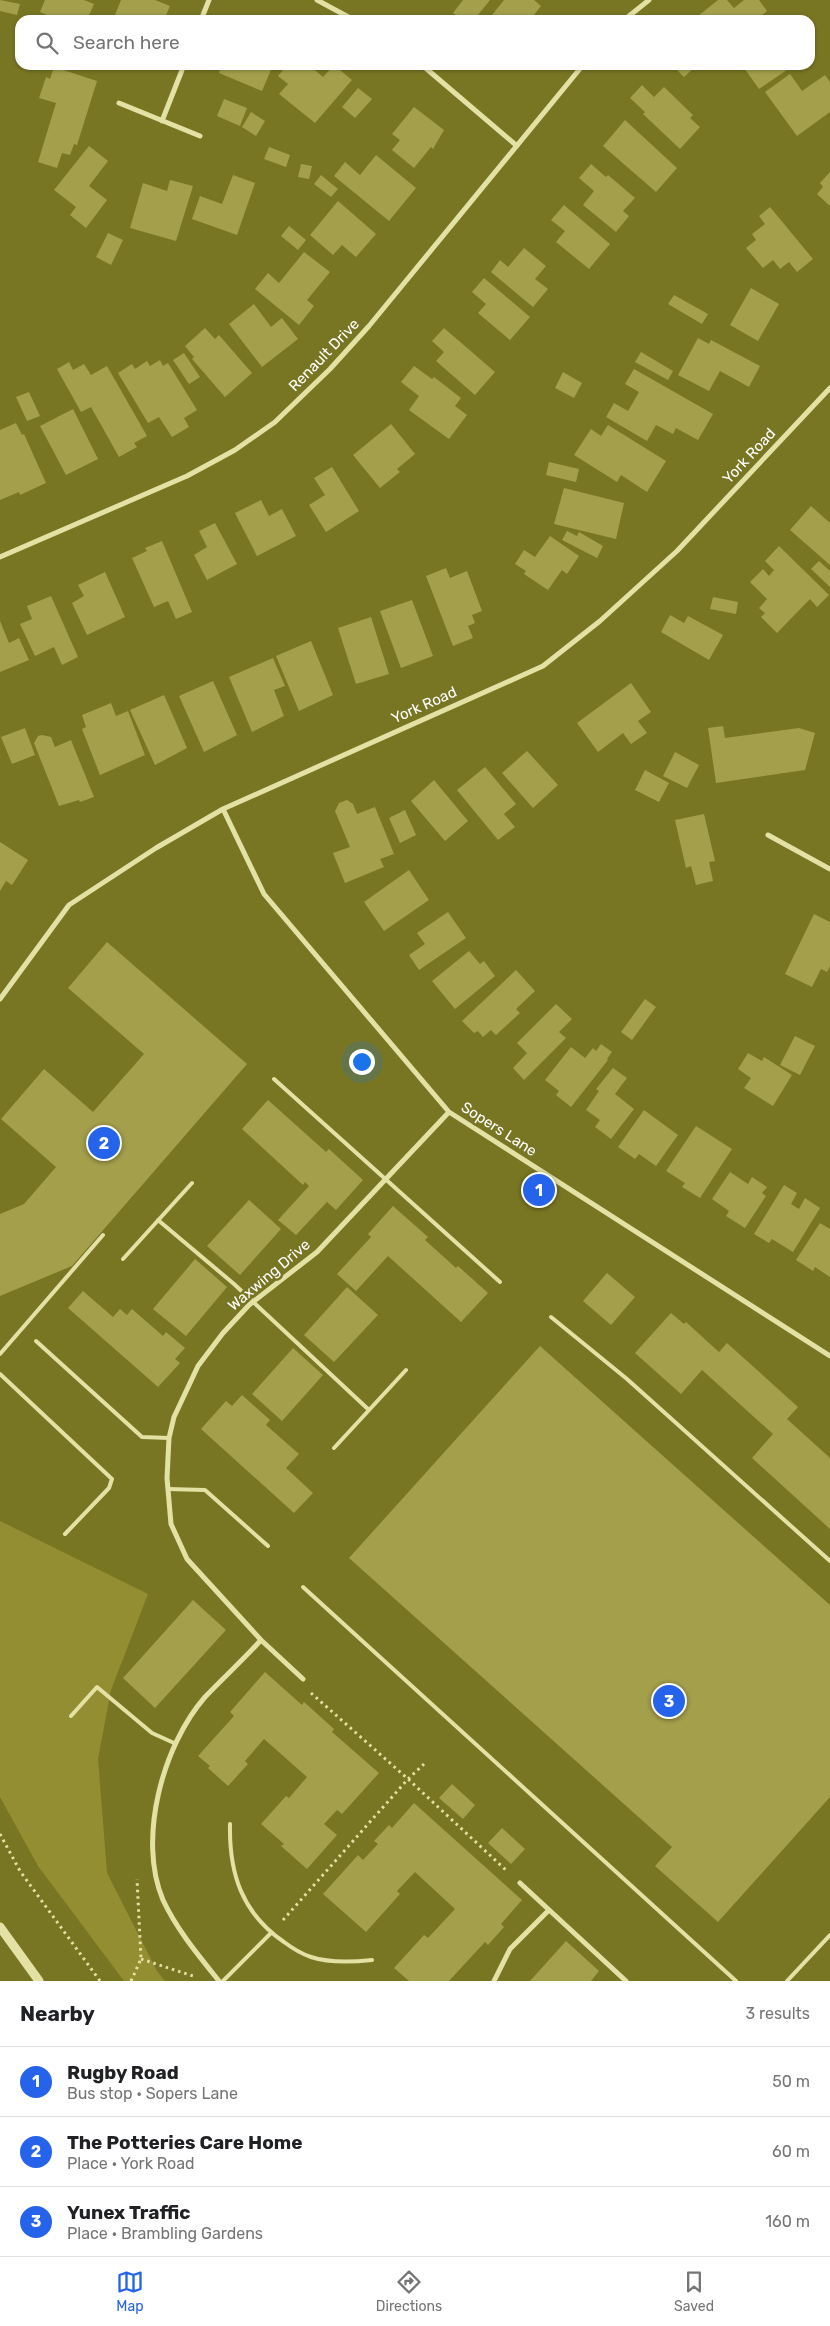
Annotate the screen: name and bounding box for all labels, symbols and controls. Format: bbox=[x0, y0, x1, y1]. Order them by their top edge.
search box bbox=[15, 15, 815, 70]
icon: search bbox=[33, 29, 61, 57]
text: Search here bbox=[73, 31, 180, 54]
street label: Renault Drive bbox=[285, 315, 363, 395]
street label: York Road bbox=[719, 424, 779, 488]
street label: York Road bbox=[389, 683, 459, 727]
your location bbox=[349, 1049, 375, 1075]
street label: Sopers Lane bbox=[458, 1098, 540, 1160]
pin: 2 bbox=[88, 1124, 120, 1162]
pin: 1 bbox=[523, 1171, 555, 1209]
street label: Waxwing Drive bbox=[224, 1235, 314, 1315]
pin: 3 bbox=[653, 1682, 685, 1720]
text: Nearby bbox=[20, 2001, 95, 2026]
text: 3 results bbox=[745, 2004, 810, 2023]
text: Rugby Road bbox=[67, 2061, 179, 2084]
text: 1 bbox=[32, 2072, 40, 2091]
text: 50 m bbox=[772, 2072, 810, 2091]
text: Bus stop · Sopers Lane bbox=[67, 2084, 238, 2103]
text: The Potteries Care Home bbox=[67, 2131, 302, 2154]
text: 2 bbox=[31, 2142, 41, 2161]
text: 60 m bbox=[772, 2142, 810, 2161]
text: Place · York Road bbox=[67, 2154, 195, 2173]
text: Yunex Traffic bbox=[67, 2201, 190, 2224]
text: 3 bbox=[31, 2212, 41, 2231]
text: 160 m bbox=[765, 2212, 810, 2231]
text: Place · Brambling Gardens bbox=[67, 2224, 263, 2243]
tab: Map bbox=[116, 2268, 144, 2315]
tab: Directions bbox=[376, 2268, 442, 2315]
tab: Saved bbox=[674, 2268, 714, 2315]

